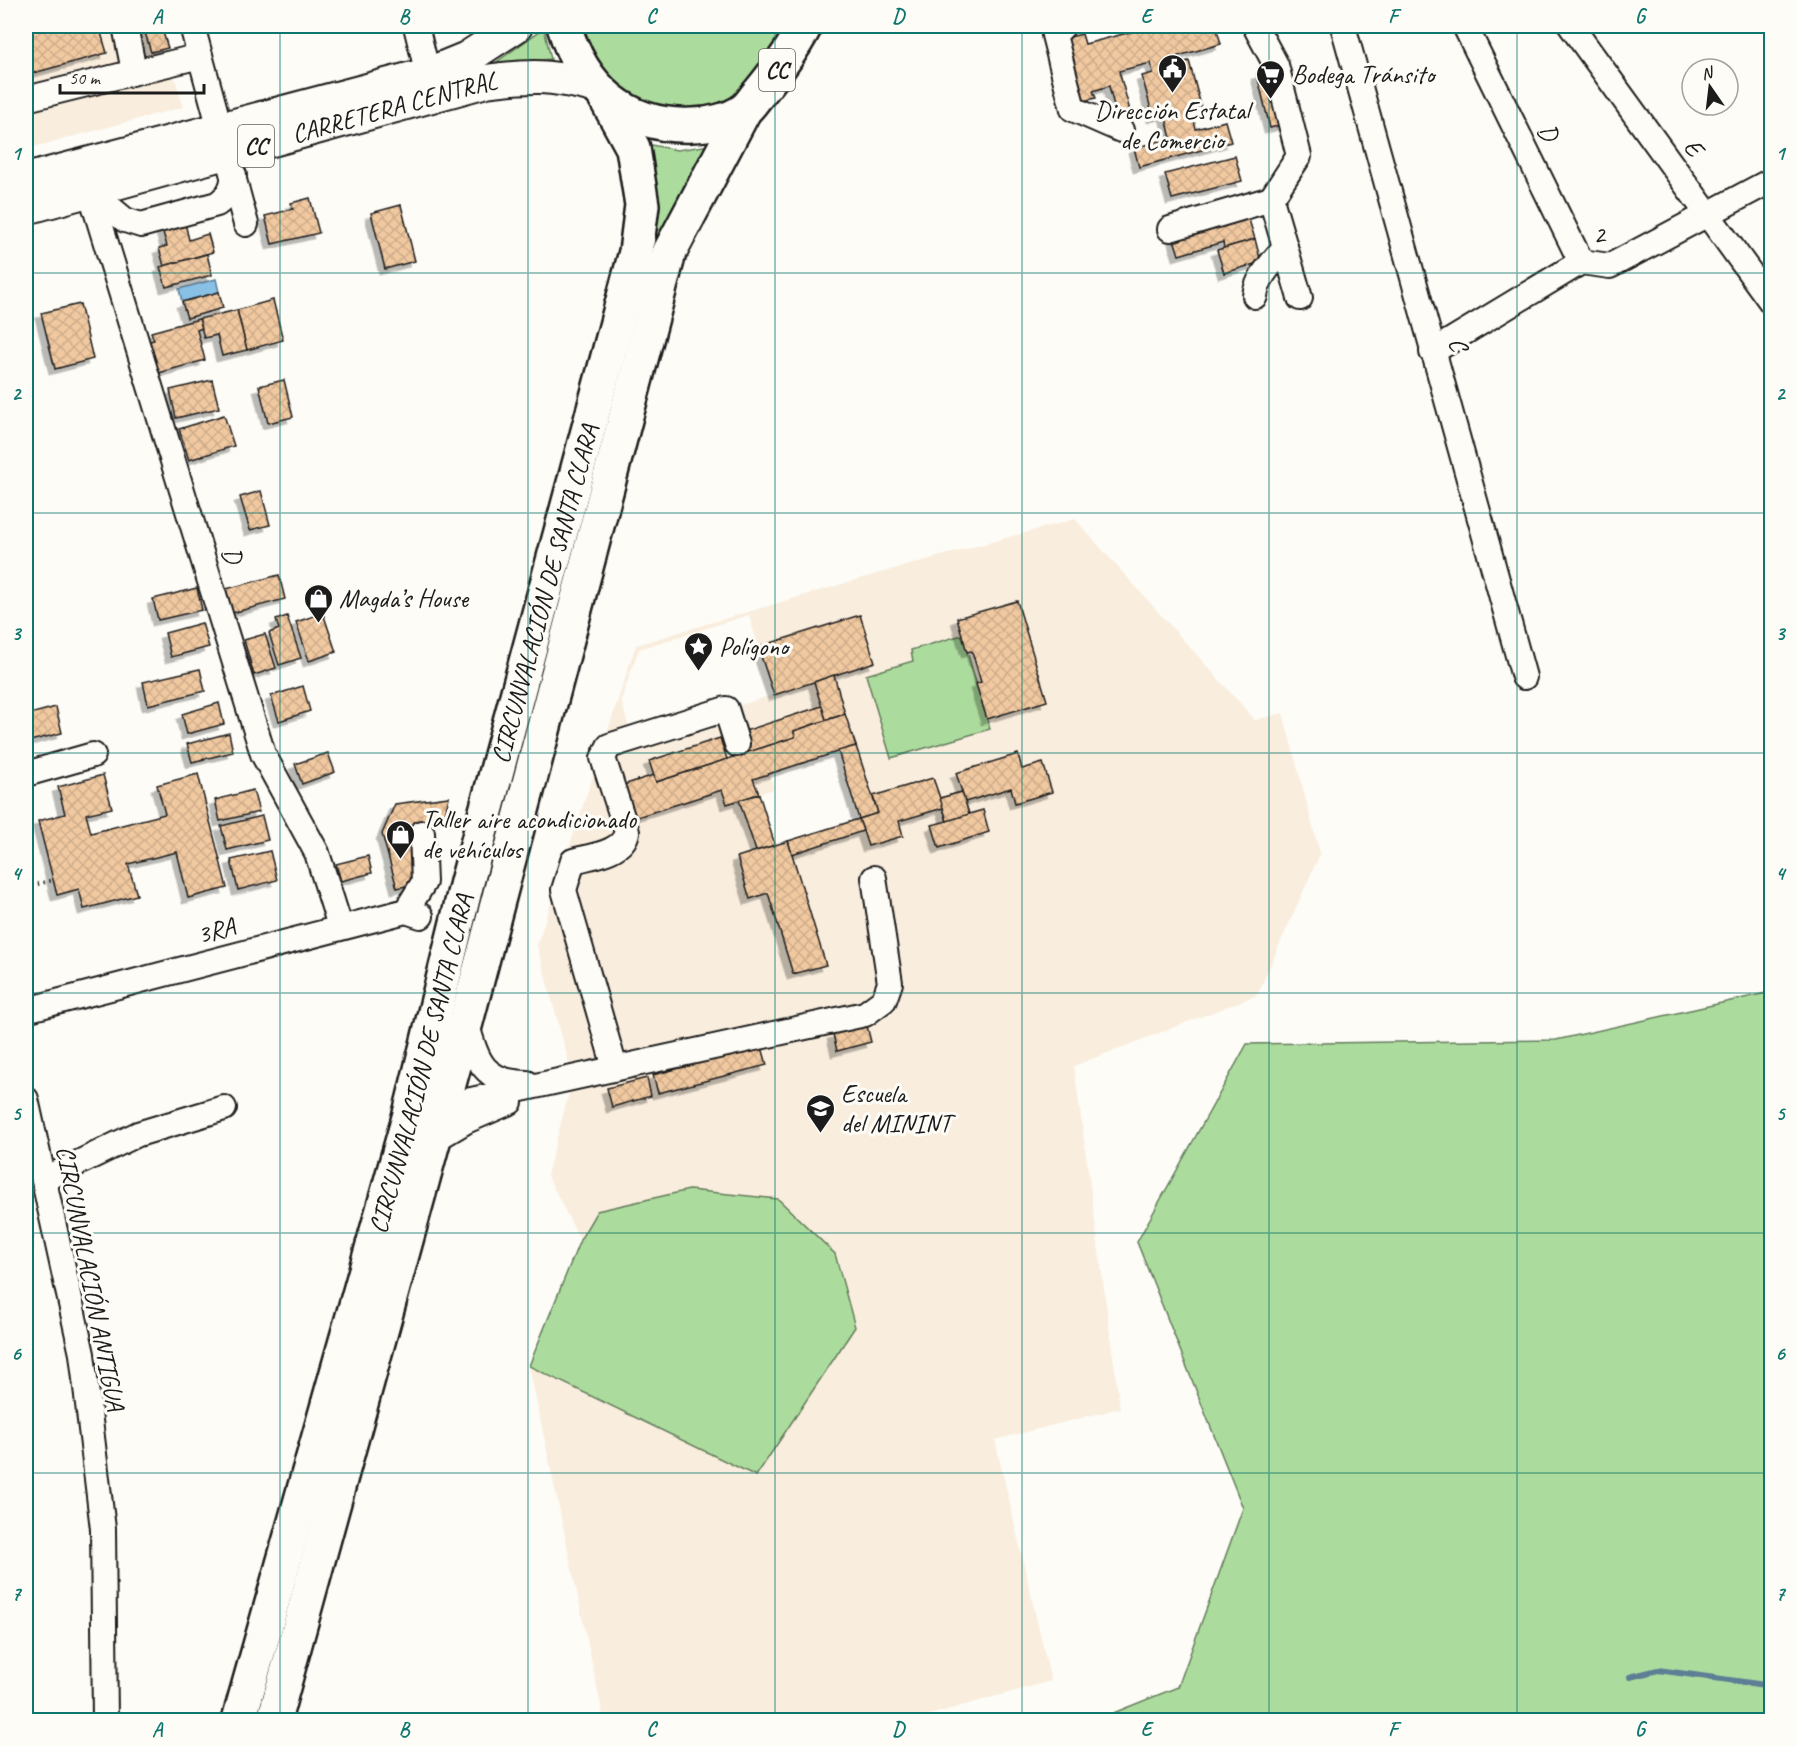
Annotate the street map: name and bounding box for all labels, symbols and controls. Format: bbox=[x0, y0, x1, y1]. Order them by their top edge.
text: A bbox=[152, 4, 164, 29]
text: B bbox=[399, 4, 411, 29]
text: C bbox=[646, 4, 658, 29]
text: D bbox=[892, 4, 906, 29]
text: E bbox=[1141, 4, 1155, 29]
text: F bbox=[1388, 4, 1402, 29]
text: G bbox=[1635, 4, 1648, 29]
road number: CC bbox=[759, 49, 795, 91]
public building icon: Dirección Estatal de Comercio bbox=[1156, 52, 1188, 94]
scale bar bbox=[60, 57, 204, 95]
north arrow bbox=[1680, 57, 1740, 117]
supermarket icon: Bodega Tránsito bbox=[1255, 58, 1287, 100]
place label: Bodega Tránsito bbox=[1292, 58, 1437, 91]
text: N bbox=[1699, 62, 1717, 84]
street label: CARRETERA CENTRAL bbox=[288, 64, 500, 151]
text: 50 m bbox=[69, 67, 102, 89]
place label: Dirección Estatal de Comercio bbox=[1095, 94, 1254, 157]
street label: D bbox=[1530, 118, 1568, 148]
road number: CC bbox=[238, 125, 274, 167]
street label: E bbox=[1676, 132, 1713, 165]
text: 1 bbox=[12, 141, 23, 166]
text: 1 bbox=[1776, 141, 1787, 166]
street label: 2 bbox=[1593, 218, 1607, 251]
street label: C bbox=[1441, 334, 1477, 357]
text: 2 bbox=[12, 381, 23, 406]
text: 2 bbox=[1776, 381, 1787, 406]
street label: CIRCUNVALACIÓN DE SANTA CLARA bbox=[484, 420, 606, 767]
street label: D bbox=[215, 543, 251, 569]
shop icon: Magda’s House bbox=[302, 582, 334, 624]
place label: Magda’s House bbox=[339, 582, 469, 615]
text: 3 bbox=[12, 621, 23, 646]
text: 3 bbox=[1776, 621, 1787, 646]
place icon: Polígono bbox=[682, 630, 714, 672]
place label: Polígono bbox=[719, 630, 791, 663]
place label: Taller aire acondicionado de vehículos bbox=[422, 803, 638, 866]
shop icon: Taller aire acondicionado de vehículos bbox=[385, 818, 417, 860]
text: 4 bbox=[12, 861, 24, 886]
text: 4 bbox=[1776, 861, 1788, 886]
street label: CIRCUNVALACIÓN DE SANTA CLARA bbox=[361, 890, 481, 1237]
street label: 3RA bbox=[193, 909, 241, 951]
place label: Escuela del MININT bbox=[841, 1077, 956, 1140]
school or university icon: Escuela del MININT bbox=[804, 1092, 836, 1134]
text: 5 bbox=[12, 1101, 23, 1126]
text: 5 bbox=[1776, 1101, 1787, 1126]
street label: CIRCUNVALACIÓN ANTIGUA bbox=[49, 1143, 133, 1415]
text: 6 bbox=[11, 1341, 22, 1366]
text: 6 bbox=[1775, 1341, 1786, 1366]
text: 7 bbox=[12, 1581, 23, 1606]
text: 7 bbox=[1776, 1581, 1787, 1606]
text: A bbox=[152, 1717, 164, 1742]
text: B bbox=[399, 1717, 411, 1742]
text: C bbox=[646, 1717, 658, 1742]
text: D bbox=[892, 1717, 906, 1742]
text: E bbox=[1141, 1717, 1155, 1742]
text: F bbox=[1388, 1717, 1402, 1742]
text: G bbox=[1635, 1717, 1648, 1742]

